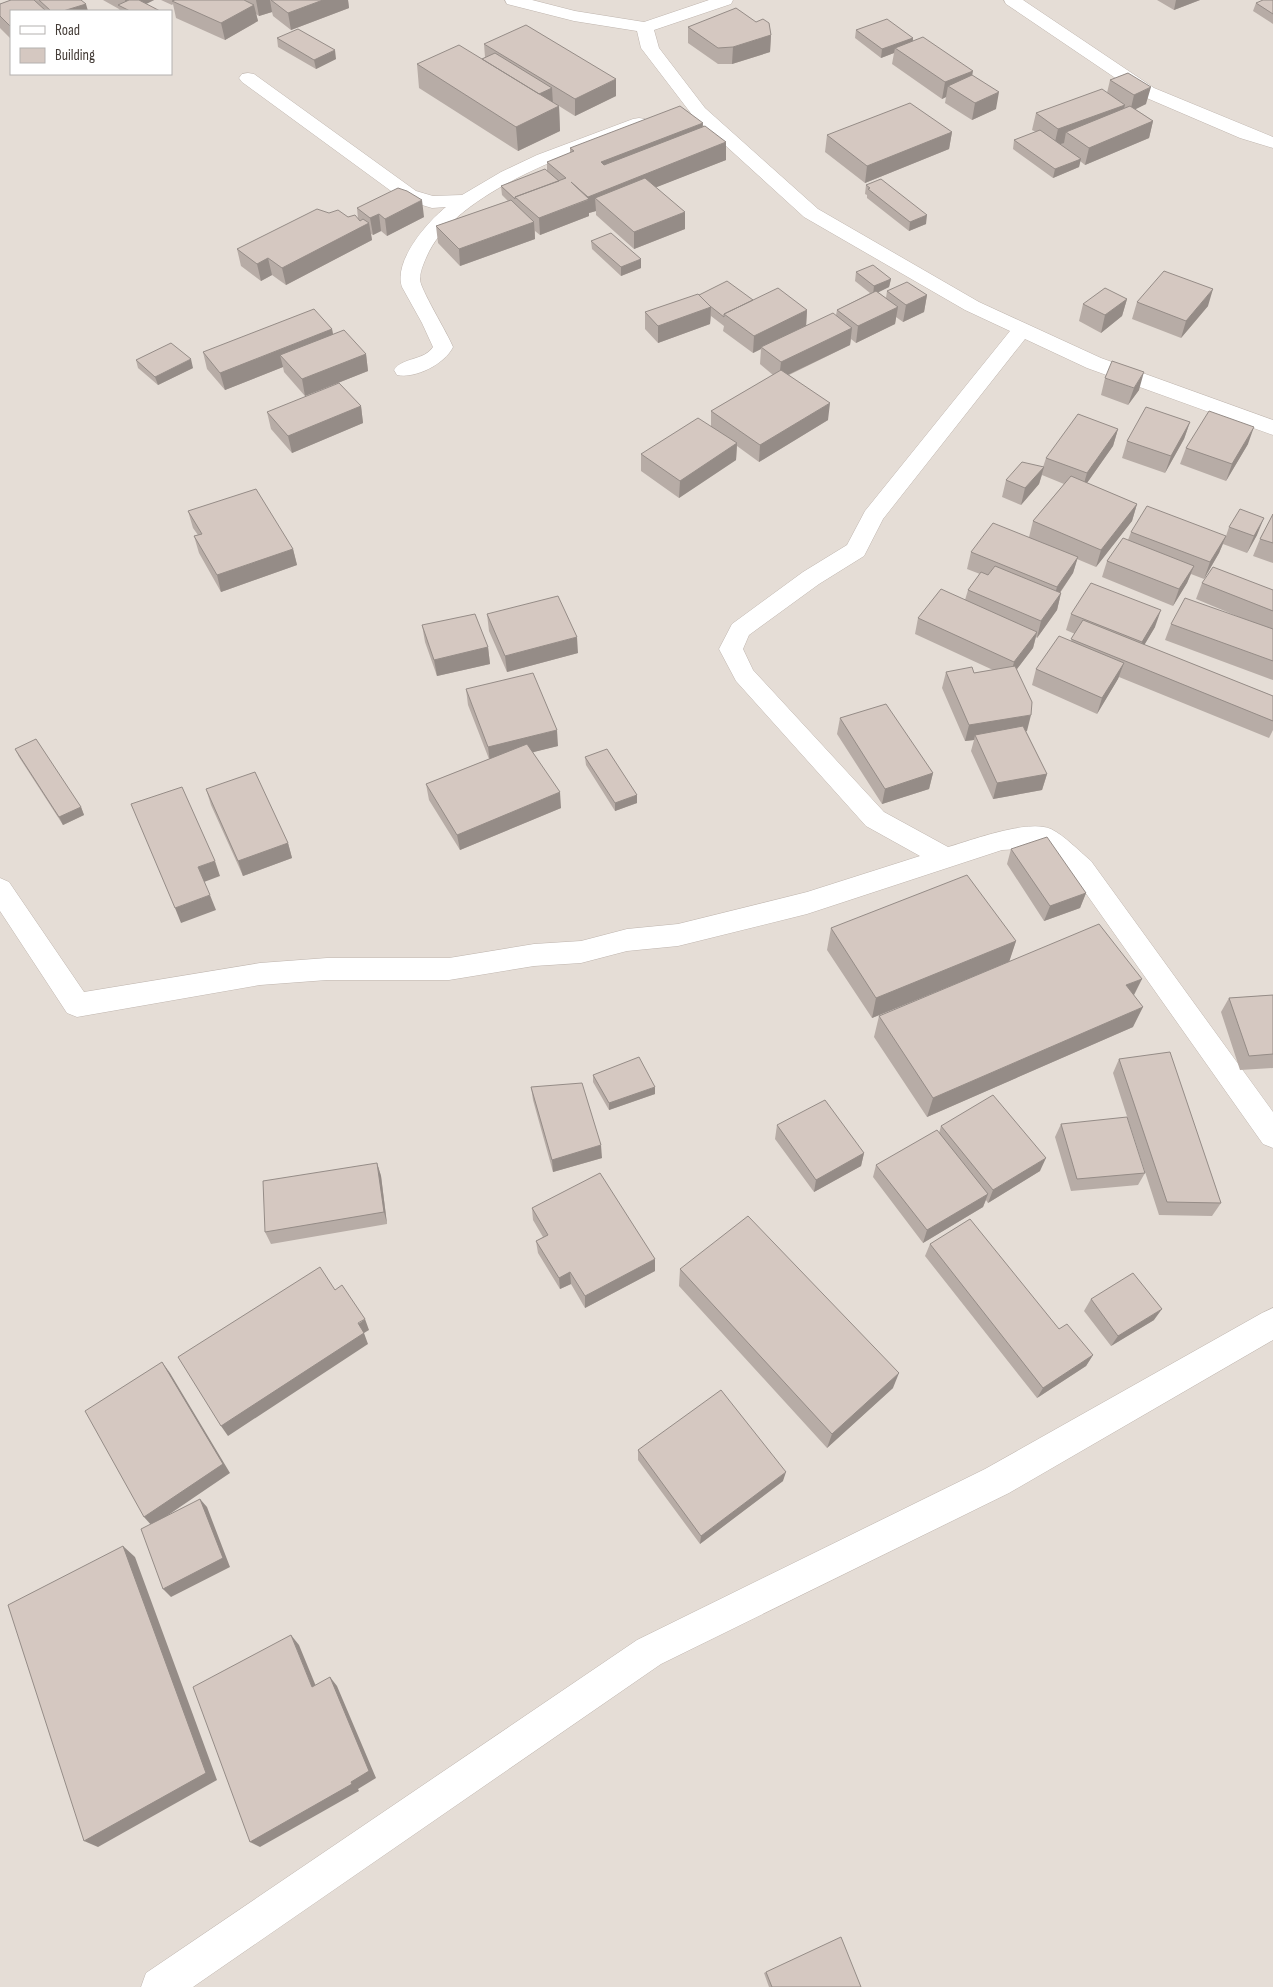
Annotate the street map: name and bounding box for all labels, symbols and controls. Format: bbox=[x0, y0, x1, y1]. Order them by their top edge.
legend bbox=[10, 10, 172, 75]
text: Road bbox=[55, 21, 80, 40]
text: Building bbox=[55, 46, 95, 65]

